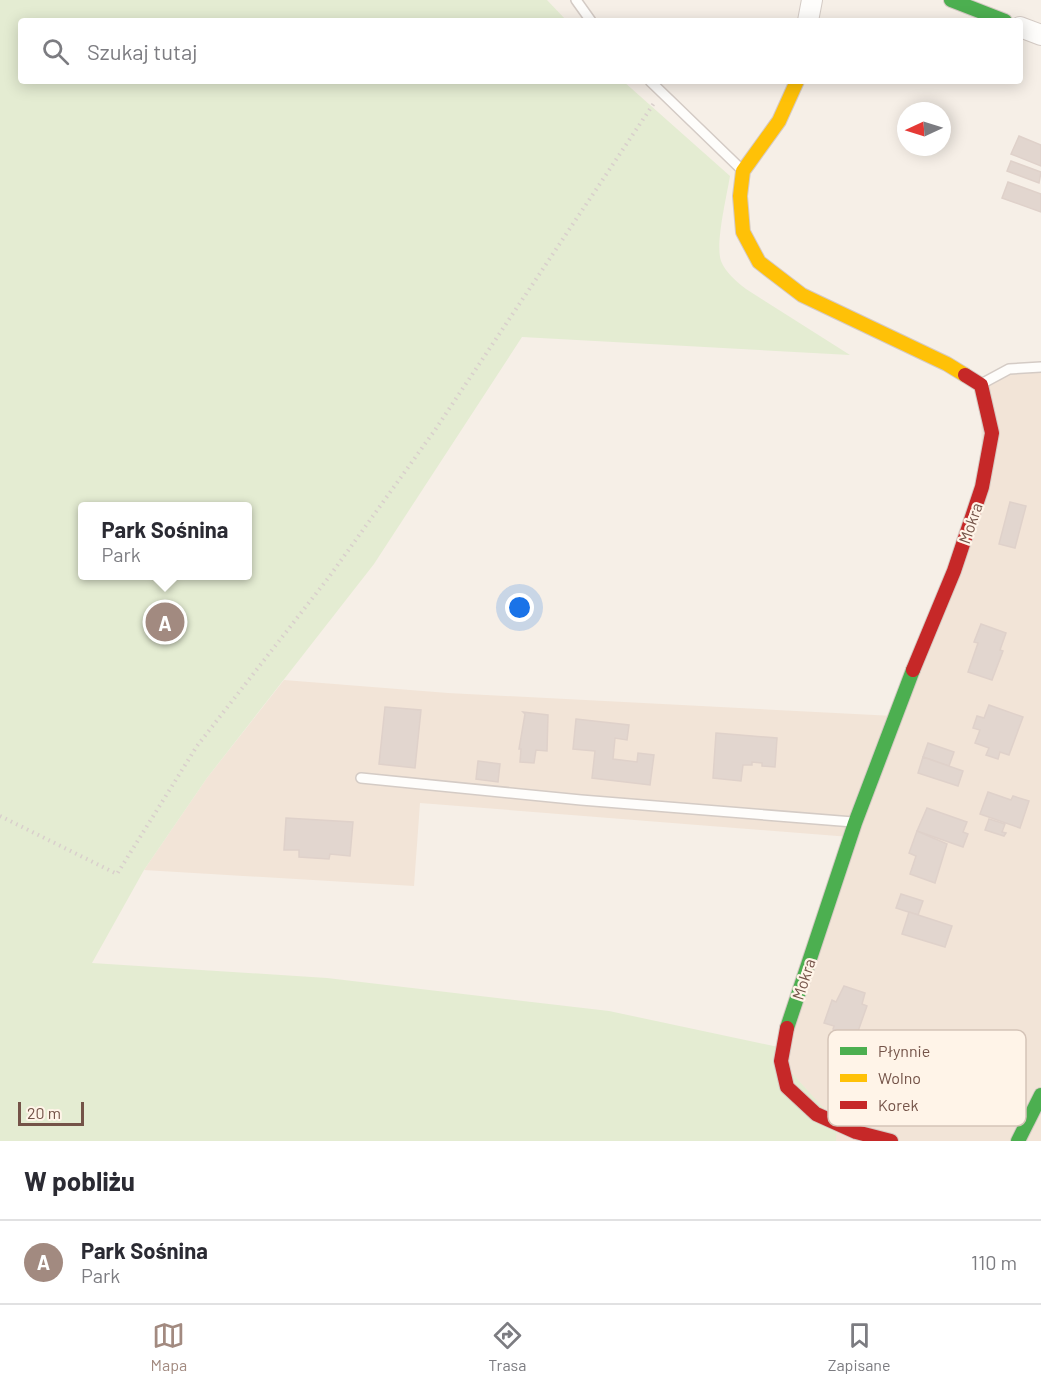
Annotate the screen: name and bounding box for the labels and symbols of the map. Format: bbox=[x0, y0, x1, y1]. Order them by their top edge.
north arrow bbox=[897, 102, 951, 156]
street label: Mokra bbox=[954, 500, 986, 546]
your location bbox=[505, 593, 534, 622]
pin: A bbox=[146, 600, 184, 644]
street label: Mokra bbox=[787, 956, 819, 1002]
legend bbox=[828, 1030, 1026, 1126]
text: Płynnie bbox=[878, 1041, 930, 1060]
text: Wolno bbox=[878, 1068, 921, 1087]
text: Korek bbox=[878, 1095, 919, 1114]
scale bar bbox=[18, 1099, 84, 1126]

